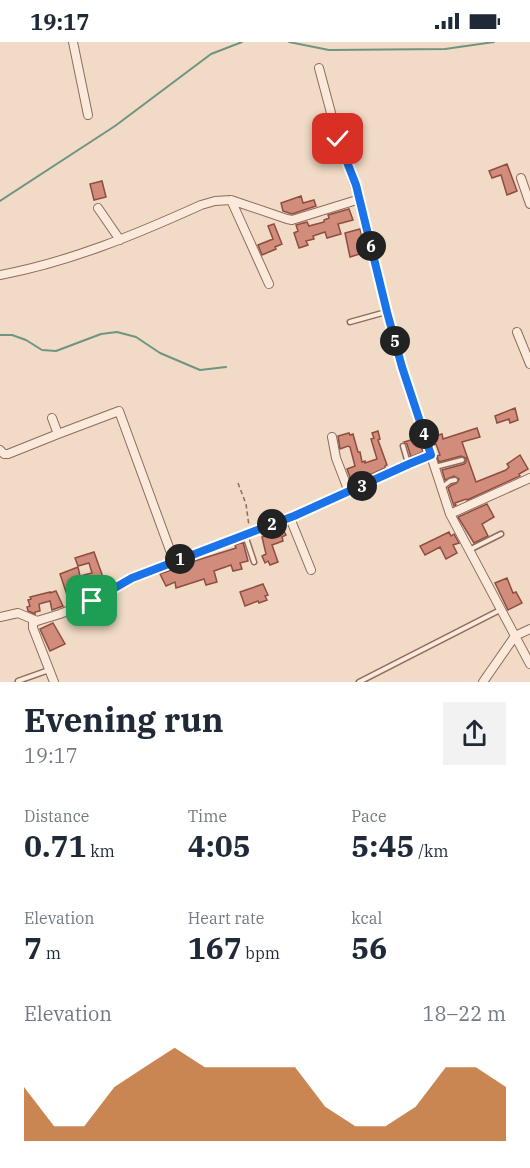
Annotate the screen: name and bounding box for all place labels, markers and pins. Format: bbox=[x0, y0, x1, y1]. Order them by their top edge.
pin bbox=[312, 113, 363, 164]
pin: 6 bbox=[356, 231, 386, 261]
pin: 5 bbox=[380, 326, 410, 356]
pin: 4 bbox=[409, 419, 439, 449]
pin: 3 bbox=[347, 471, 377, 501]
pin: 2 bbox=[257, 509, 287, 539]
pin: 1 bbox=[165, 544, 195, 574]
pin bbox=[66, 575, 117, 626]

